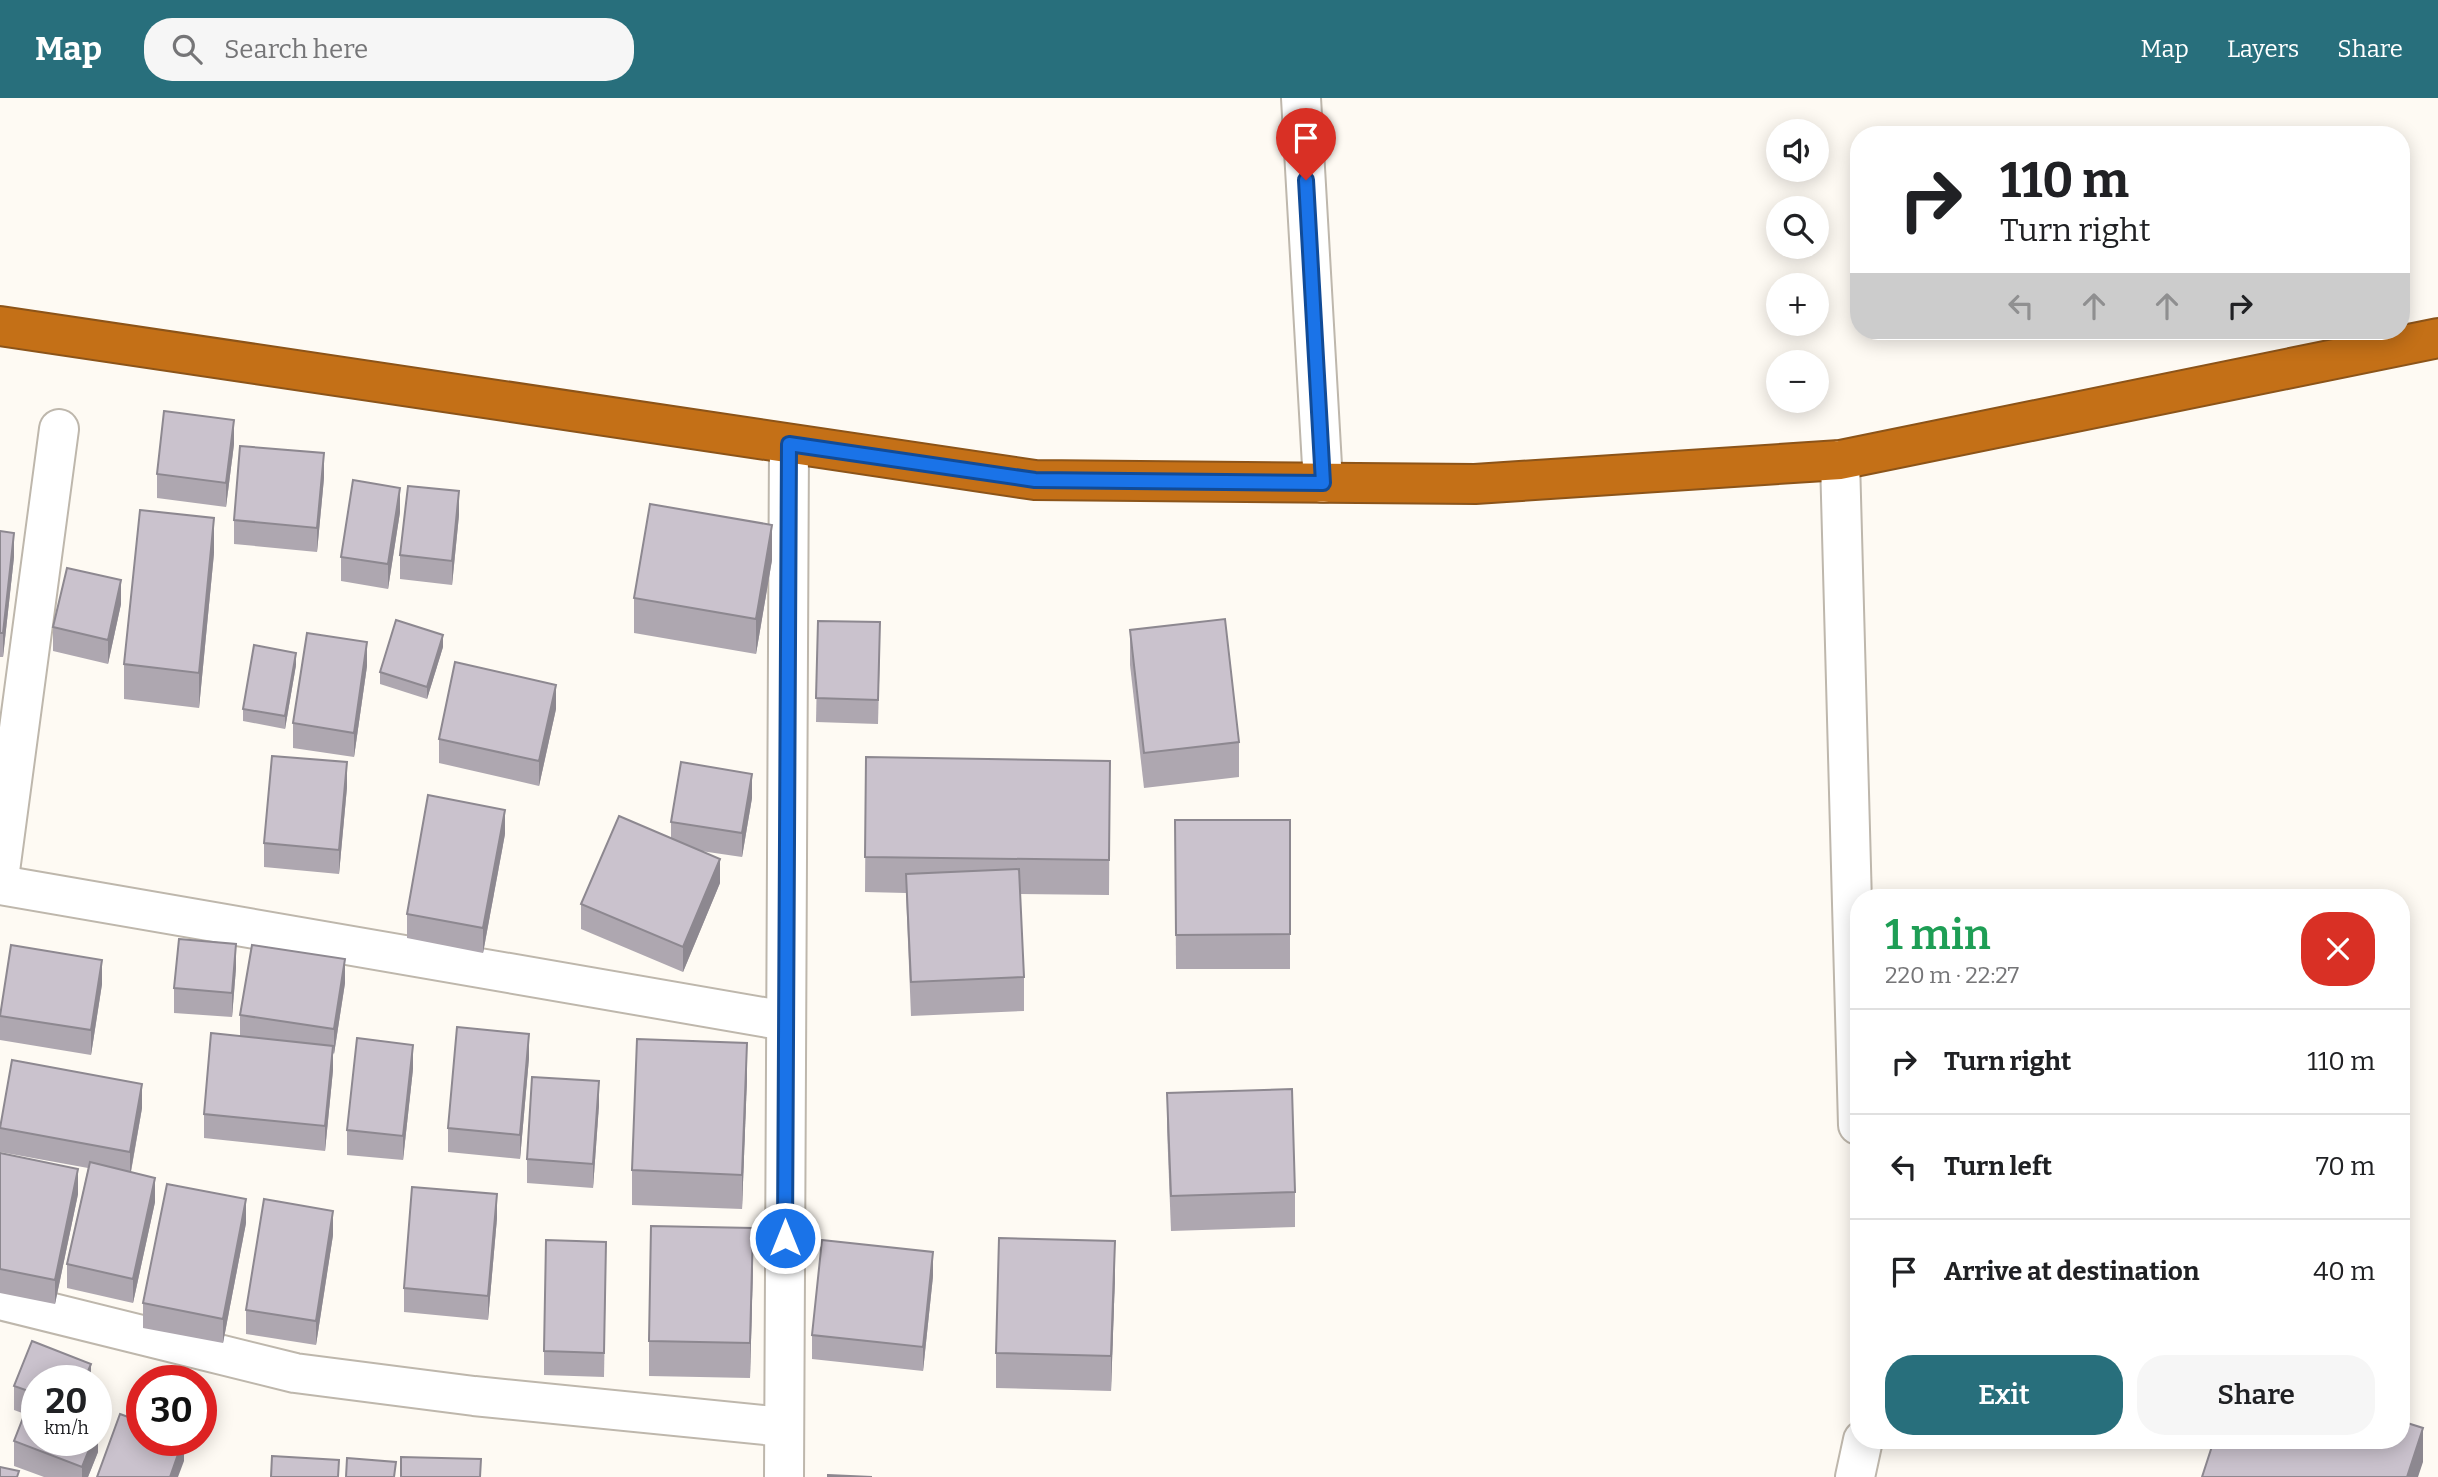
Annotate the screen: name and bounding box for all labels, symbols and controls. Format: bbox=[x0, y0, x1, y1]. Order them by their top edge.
search box bbox=[144, 18, 634, 81]
text: Map bbox=[35, 29, 102, 69]
icon: search bbox=[168, 30, 206, 68]
text: Search here bbox=[224, 34, 368, 65]
text: Map bbox=[2141, 35, 2189, 63]
text: Layers bbox=[2227, 35, 2299, 63]
text: Share bbox=[2337, 35, 2403, 63]
pin bbox=[1276, 108, 1336, 180]
icon: arrive bbox=[1287, 119, 1325, 157]
map controls bbox=[1766, 119, 1829, 413]
button: sound bbox=[1766, 119, 1829, 182]
text: 110 m bbox=[2000, 151, 2129, 210]
icon: right bbox=[1885, 154, 1976, 245]
button: search bbox=[1766, 196, 1829, 259]
text: Turn right bbox=[2000, 211, 2151, 249]
button: + bbox=[1766, 273, 1829, 336]
icon: left bbox=[2002, 287, 2040, 325]
icon: ahead bbox=[2075, 287, 2113, 325]
icon: ahead bbox=[2148, 287, 2186, 325]
icon: right bbox=[2221, 287, 2259, 325]
button: − bbox=[1766, 350, 1829, 413]
text: 1 min bbox=[1885, 910, 1991, 960]
button: close bbox=[2301, 912, 2375, 986]
text: 220 m · 22:27 bbox=[1885, 961, 2019, 989]
icon: right bbox=[1885, 1043, 1923, 1081]
text: Turn right bbox=[1944, 1046, 2071, 1077]
text: 110 m bbox=[2307, 1046, 2375, 1077]
icon: left bbox=[1885, 1148, 1923, 1186]
text: Turn left bbox=[1944, 1151, 2052, 1182]
text: 70 m bbox=[2316, 1151, 2375, 1182]
position arrow bbox=[748, 1201, 822, 1275]
icon: arrive bbox=[1885, 1253, 1923, 1291]
text: Arrive at destination bbox=[1944, 1256, 2199, 1287]
text: 40 m bbox=[2313, 1256, 2375, 1287]
button: Exit bbox=[1885, 1355, 2123, 1435]
button: Share bbox=[2137, 1355, 2375, 1435]
speed limit sign: 30 bbox=[126, 1365, 217, 1456]
text: 20 bbox=[46, 1380, 87, 1422]
text: km/h bbox=[44, 1417, 89, 1439]

